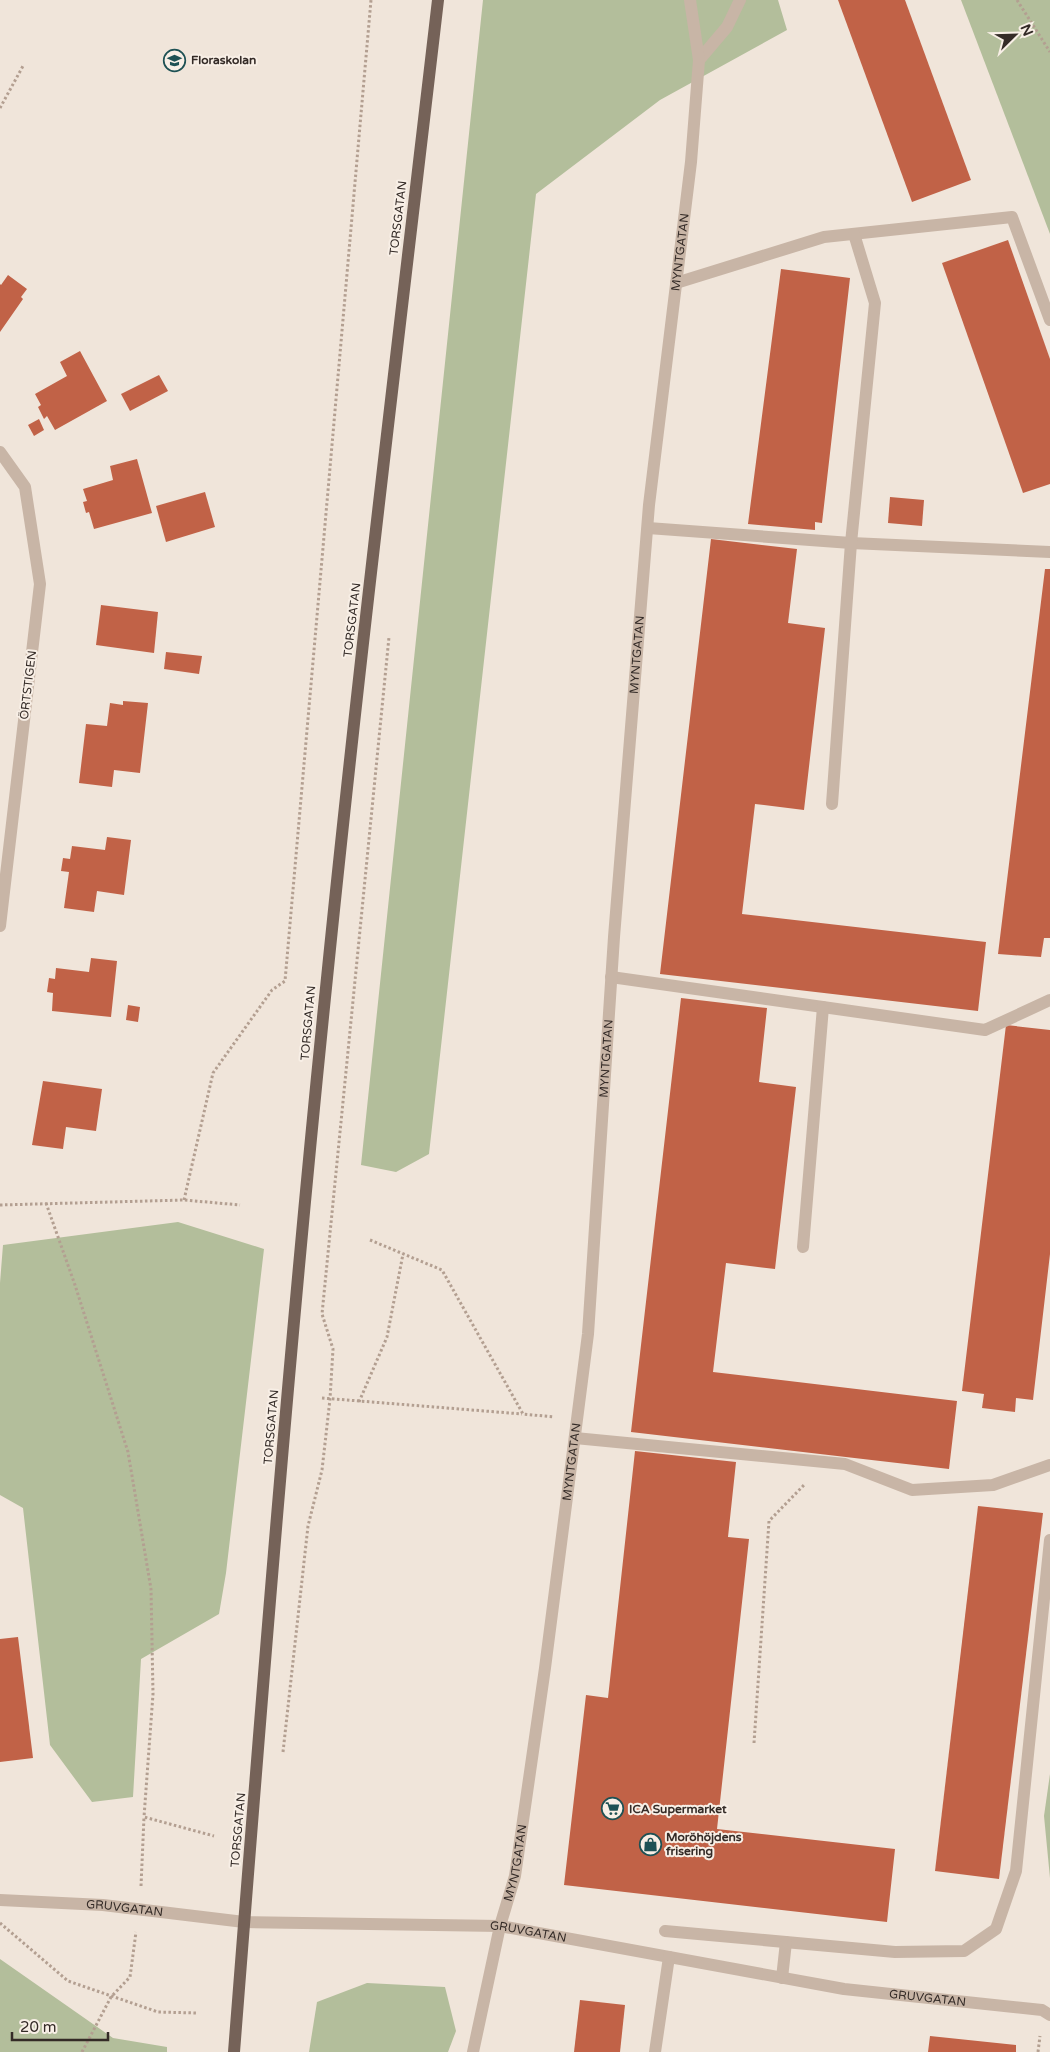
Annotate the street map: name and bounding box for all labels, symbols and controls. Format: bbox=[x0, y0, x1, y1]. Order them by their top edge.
north arrow bbox=[990, 10, 1040, 60]
text: N bbox=[1016, 22, 1037, 39]
school or university icon: Floraskolan bbox=[163, 48, 187, 72]
place label: Floraskolan bbox=[191, 53, 256, 67]
street label: TORSGATAN bbox=[386, 180, 410, 256]
street label: MYNTGATAN bbox=[668, 212, 692, 292]
street label: TORSGATAN bbox=[340, 582, 364, 658]
street label: MYNTGATAN bbox=[627, 615, 647, 694]
street label: ÖRTSTIGEN bbox=[17, 650, 39, 720]
street label: TORSGATAN bbox=[298, 985, 318, 1061]
street label: MYNTGATAN bbox=[596, 1019, 616, 1098]
street label: TORSGATAN bbox=[261, 1389, 281, 1465]
street label: MYNTGATAN bbox=[560, 1422, 583, 1502]
street label: TORSGATAN bbox=[228, 1792, 248, 1868]
supermarket icon: ICA Supermarket bbox=[601, 1797, 625, 1821]
place label: ICA Supermarket bbox=[629, 1802, 727, 1817]
street label: MYNTGATAN bbox=[501, 1823, 529, 1903]
place label: Moröhöjdens frisering bbox=[665, 1830, 742, 1859]
shop icon: Moröhöjdens frisering bbox=[638, 1832, 662, 1856]
street label: GRUVGATAN bbox=[86, 1897, 164, 1919]
street label: GRUVGATAN bbox=[490, 1919, 568, 1945]
street label: GRUVGATAN bbox=[888, 1987, 967, 2009]
scale bar bbox=[12, 2010, 109, 2042]
text: 20 m bbox=[20, 2018, 57, 2036]

